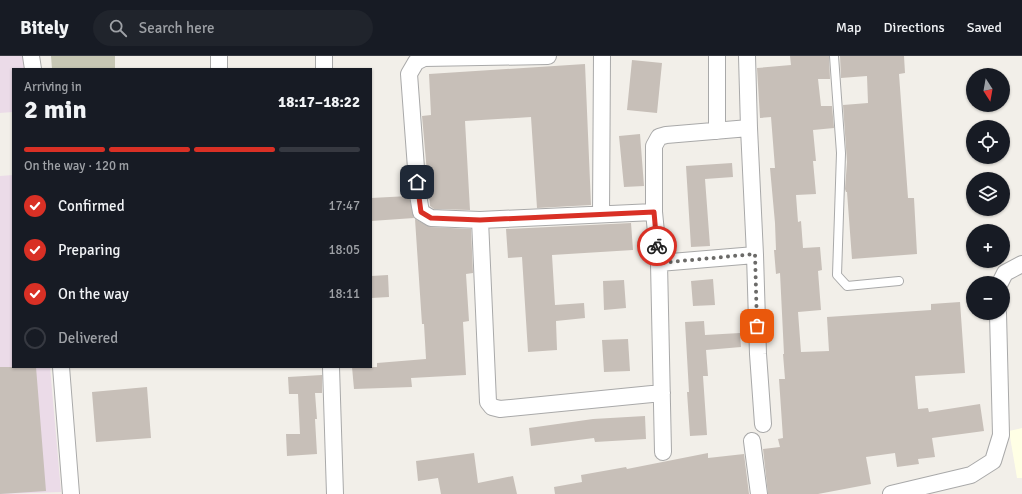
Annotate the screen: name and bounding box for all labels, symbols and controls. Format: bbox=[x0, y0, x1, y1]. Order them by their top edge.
search box bbox=[93, 10, 373, 46]
text: Bitely bbox=[20, 16, 69, 40]
icon: search bbox=[107, 17, 129, 39]
text: Search here bbox=[139, 19, 214, 37]
text: Map bbox=[836, 19, 862, 36]
text: Directions bbox=[884, 19, 945, 36]
text: Saved bbox=[967, 19, 1002, 36]
north arrow bbox=[966, 68, 1010, 112]
map controls bbox=[966, 68, 1010, 320]
text: Arriving in bbox=[24, 79, 82, 95]
text: 18:17–18:22 bbox=[278, 93, 360, 111]
text: 2 min bbox=[24, 94, 87, 126]
button: locate bbox=[966, 120, 1010, 164]
text: On the way · 120 m bbox=[24, 158, 129, 174]
pin bbox=[400, 165, 434, 199]
icon: home bbox=[406, 171, 428, 193]
button: layers bbox=[966, 172, 1010, 216]
icon: check bbox=[24, 195, 46, 217]
text: Confirmed bbox=[58, 197, 125, 215]
text: 17:47 bbox=[328, 198, 360, 214]
button: + bbox=[966, 224, 1010, 268]
courier bbox=[637, 226, 677, 266]
icon: bike bbox=[646, 235, 668, 257]
icon: check bbox=[24, 239, 46, 261]
text: Preparing bbox=[58, 241, 121, 259]
text: 18:05 bbox=[328, 242, 360, 258]
button: − bbox=[966, 276, 1010, 320]
icon: check bbox=[24, 283, 46, 305]
text: On the way bbox=[58, 285, 129, 303]
text: 18:11 bbox=[328, 286, 360, 302]
pin bbox=[740, 309, 774, 343]
icon: bag bbox=[746, 315, 768, 337]
text: Delivered bbox=[58, 329, 118, 347]

